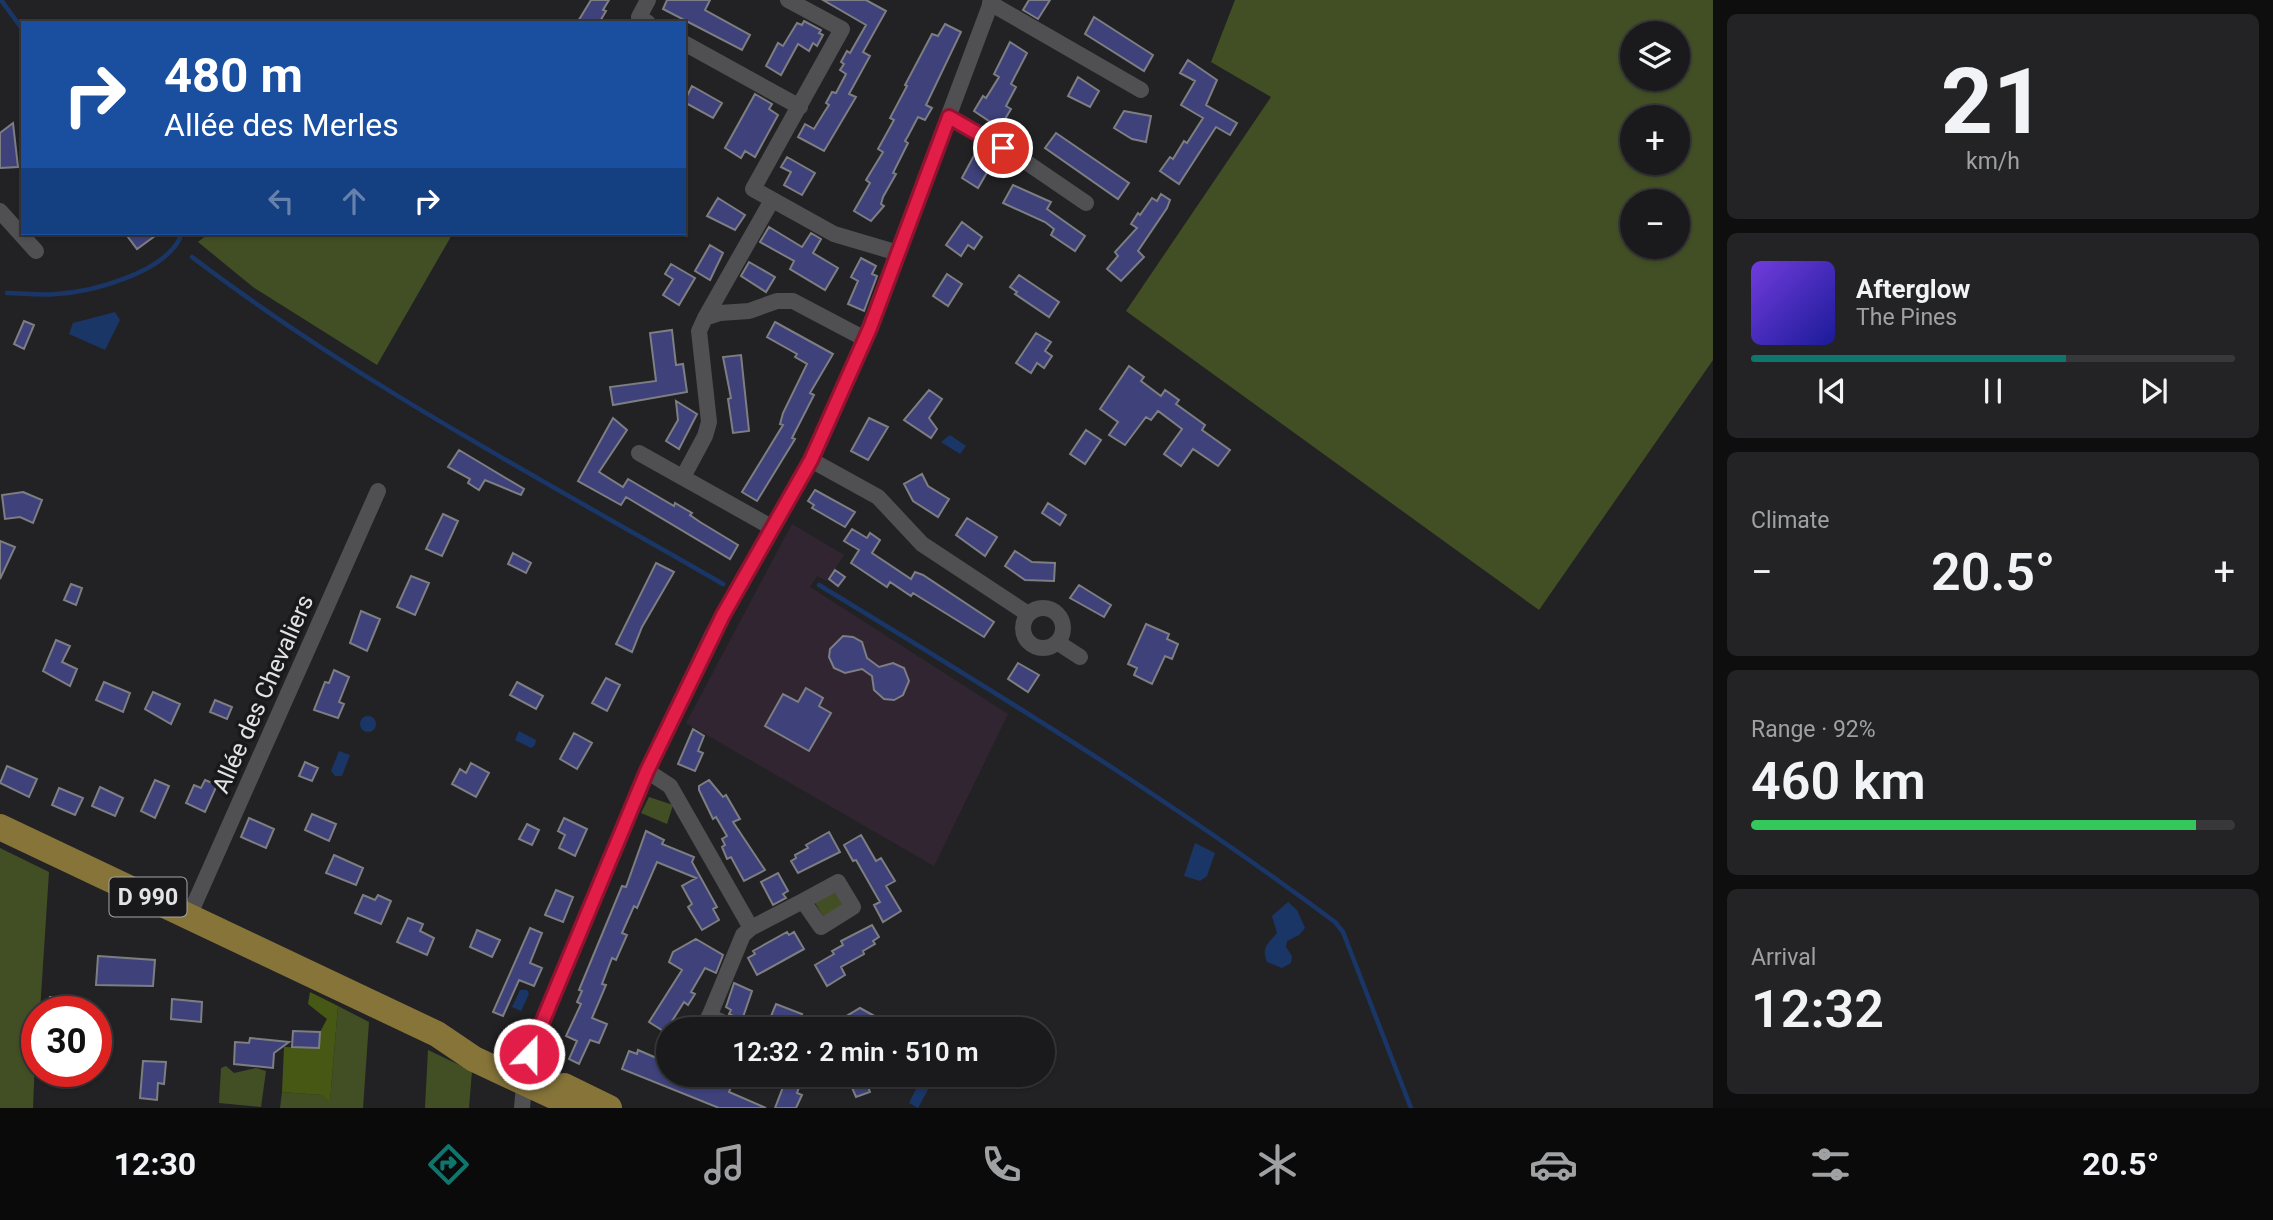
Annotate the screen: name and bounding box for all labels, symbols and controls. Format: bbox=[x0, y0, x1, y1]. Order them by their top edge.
map controls bbox=[1620, 21, 1690, 259]
button: layers bbox=[1620, 21, 1690, 91]
text: 480 m bbox=[164, 47, 303, 104]
icon: right bbox=[49, 49, 140, 140]
text: 21 bbox=[1941, 49, 2045, 155]
button: + bbox=[1620, 105, 1690, 175]
text: Allée des Merles bbox=[164, 106, 399, 144]
pin bbox=[973, 118, 1033, 178]
icon: arrive bbox=[984, 129, 1022, 167]
text: km/h bbox=[1966, 148, 2020, 175]
icon: left bbox=[262, 182, 300, 220]
icon: ahead bbox=[335, 182, 373, 220]
icon: right bbox=[408, 182, 446, 220]
button: − bbox=[1620, 189, 1690, 259]
text: Afterglow bbox=[1856, 274, 1970, 304]
text: The Pines bbox=[1856, 304, 1957, 331]
icon: previous bbox=[1813, 372, 1851, 410]
icon: pause bbox=[1974, 372, 2012, 410]
icon: next bbox=[2135, 372, 2173, 410]
text: Climate bbox=[1751, 507, 1830, 534]
text: 20.5° bbox=[1931, 542, 2055, 603]
text: − bbox=[1751, 550, 1773, 594]
text: + bbox=[2213, 550, 2235, 594]
street label: Allée des Chevaliers bbox=[207, 590, 319, 798]
text: Range · 92% bbox=[1751, 716, 1876, 743]
text: 460 km bbox=[1751, 751, 1926, 812]
road number: D 990 bbox=[110, 877, 186, 916]
text: Arrival bbox=[1751, 944, 1816, 971]
text: 12:32 bbox=[1751, 979, 1884, 1040]
speed limit sign: 30 bbox=[21, 996, 112, 1087]
position arrow bbox=[492, 1017, 566, 1091]
text: 12:32 · 2 min · 510 m bbox=[732, 1037, 979, 1067]
icon: directions bbox=[424, 1140, 473, 1189]
icon: music bbox=[700, 1140, 749, 1189]
icon: phone bbox=[977, 1140, 1026, 1189]
icon: climate bbox=[1253, 1140, 1302, 1189]
icon: car bbox=[1529, 1140, 1578, 1189]
icon: filters bbox=[1806, 1140, 1855, 1189]
text: 12:30 bbox=[114, 1145, 196, 1183]
text: 20.5° bbox=[2082, 1145, 2159, 1183]

